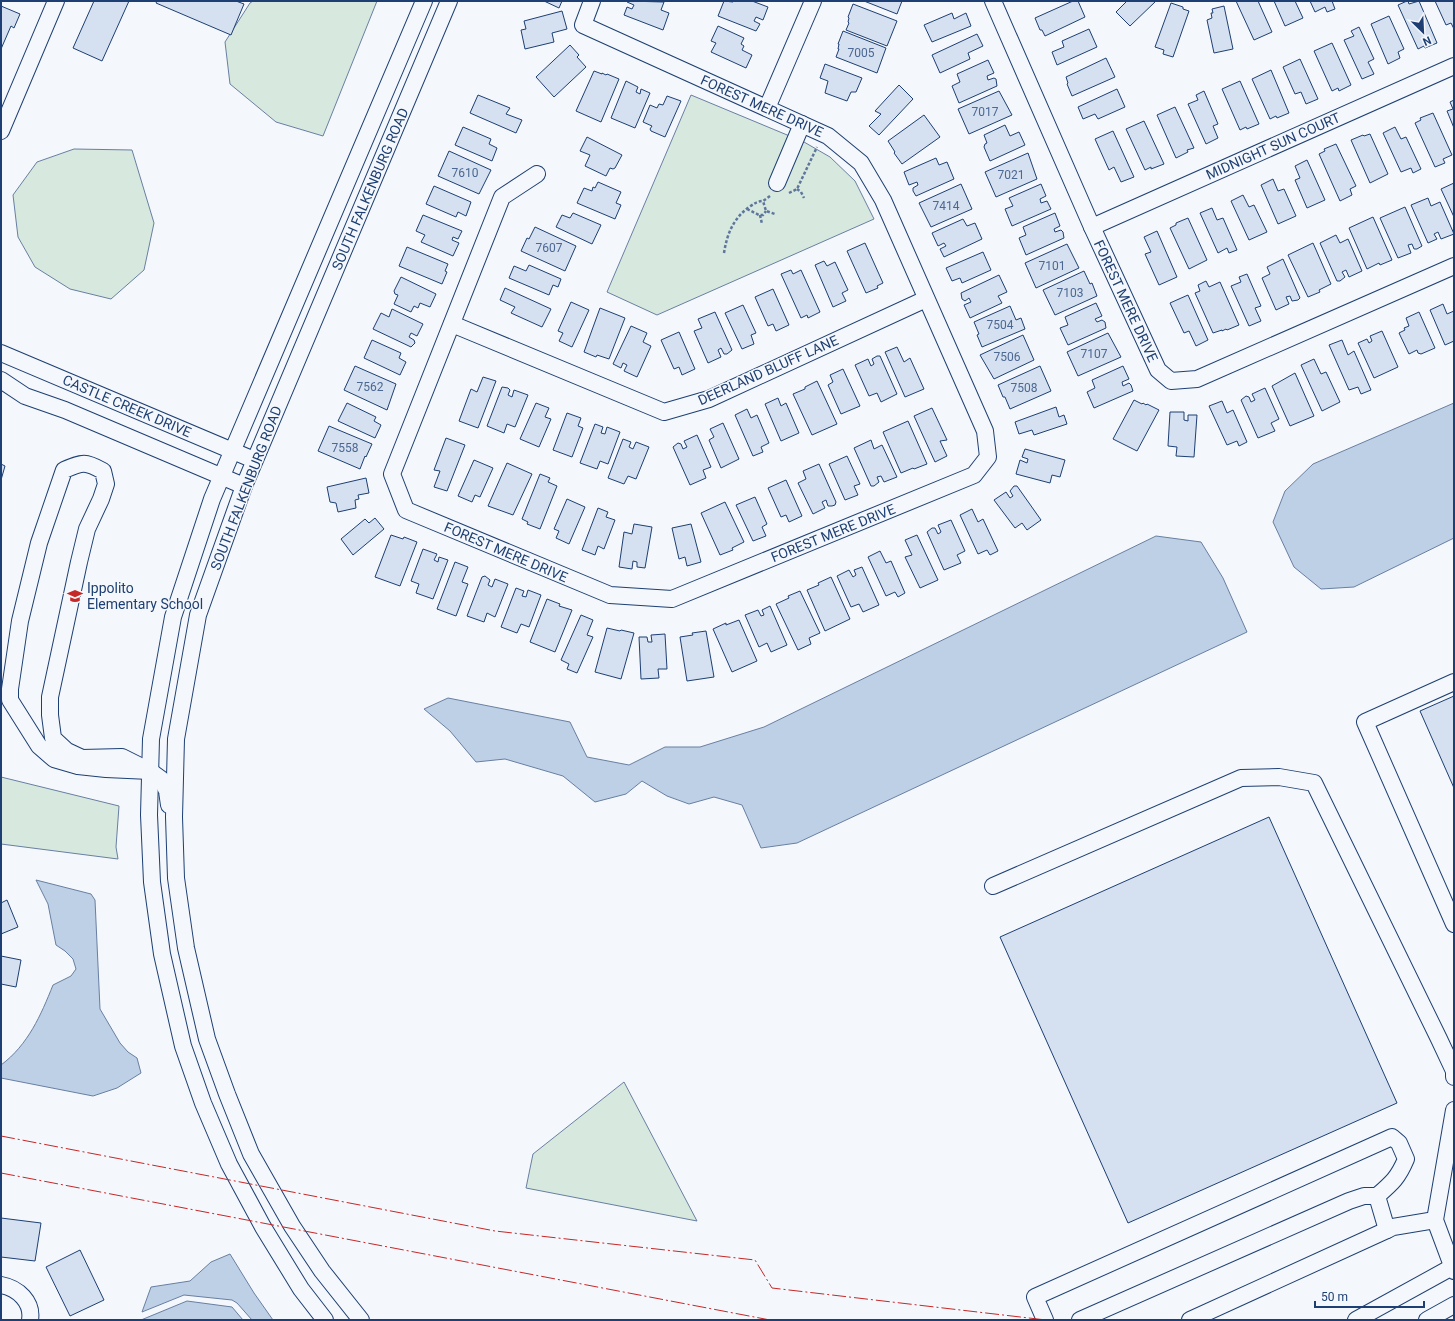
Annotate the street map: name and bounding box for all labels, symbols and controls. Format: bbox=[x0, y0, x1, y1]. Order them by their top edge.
north arrow bbox=[1403, 12, 1443, 52]
text: N bbox=[1420, 33, 1433, 48]
house number: 7005 bbox=[848, 46, 875, 60]
street label: FOREST MERE DRIVE bbox=[698, 72, 826, 140]
street label: SOUTH FALKENBURG ROAD bbox=[329, 105, 411, 273]
house number: 7017 bbox=[972, 105, 999, 119]
street label: MIDNIGHT SUN COURT bbox=[1204, 109, 1343, 183]
house number: 7610 bbox=[452, 166, 479, 180]
house number: 7021 bbox=[998, 168, 1024, 182]
house number: 7414 bbox=[933, 199, 960, 213]
street label: FOREST MERE DRIVE bbox=[1091, 238, 1161, 364]
house number: 7607 bbox=[536, 241, 563, 255]
house number: 7101 bbox=[1039, 259, 1065, 273]
house number: 7103 bbox=[1057, 286, 1083, 300]
house number: 7504 bbox=[987, 318, 1014, 332]
street label: DEERLAND BLUFF LANE bbox=[695, 332, 841, 408]
house number: 7107 bbox=[1081, 347, 1108, 361]
house number: 7506 bbox=[994, 350, 1021, 364]
street label: CASTLE CREEK DRIVE bbox=[60, 372, 194, 440]
house number: 7562 bbox=[357, 380, 384, 394]
house number: 7508 bbox=[1011, 381, 1038, 395]
street label: SOUTH FALKENBURG ROAD bbox=[207, 404, 285, 572]
house number: 7558 bbox=[332, 441, 359, 455]
street label: FOREST MERE DRIVE bbox=[769, 501, 897, 565]
street label: FOREST MERE DRIVE bbox=[442, 519, 570, 585]
place label: Ippolito Elementary School bbox=[87, 580, 203, 612]
school or university icon: Ippolito Elementary School bbox=[66, 587, 84, 605]
scale bar bbox=[1315, 1283, 1424, 1309]
text: 50 m bbox=[1321, 1290, 1348, 1304]

